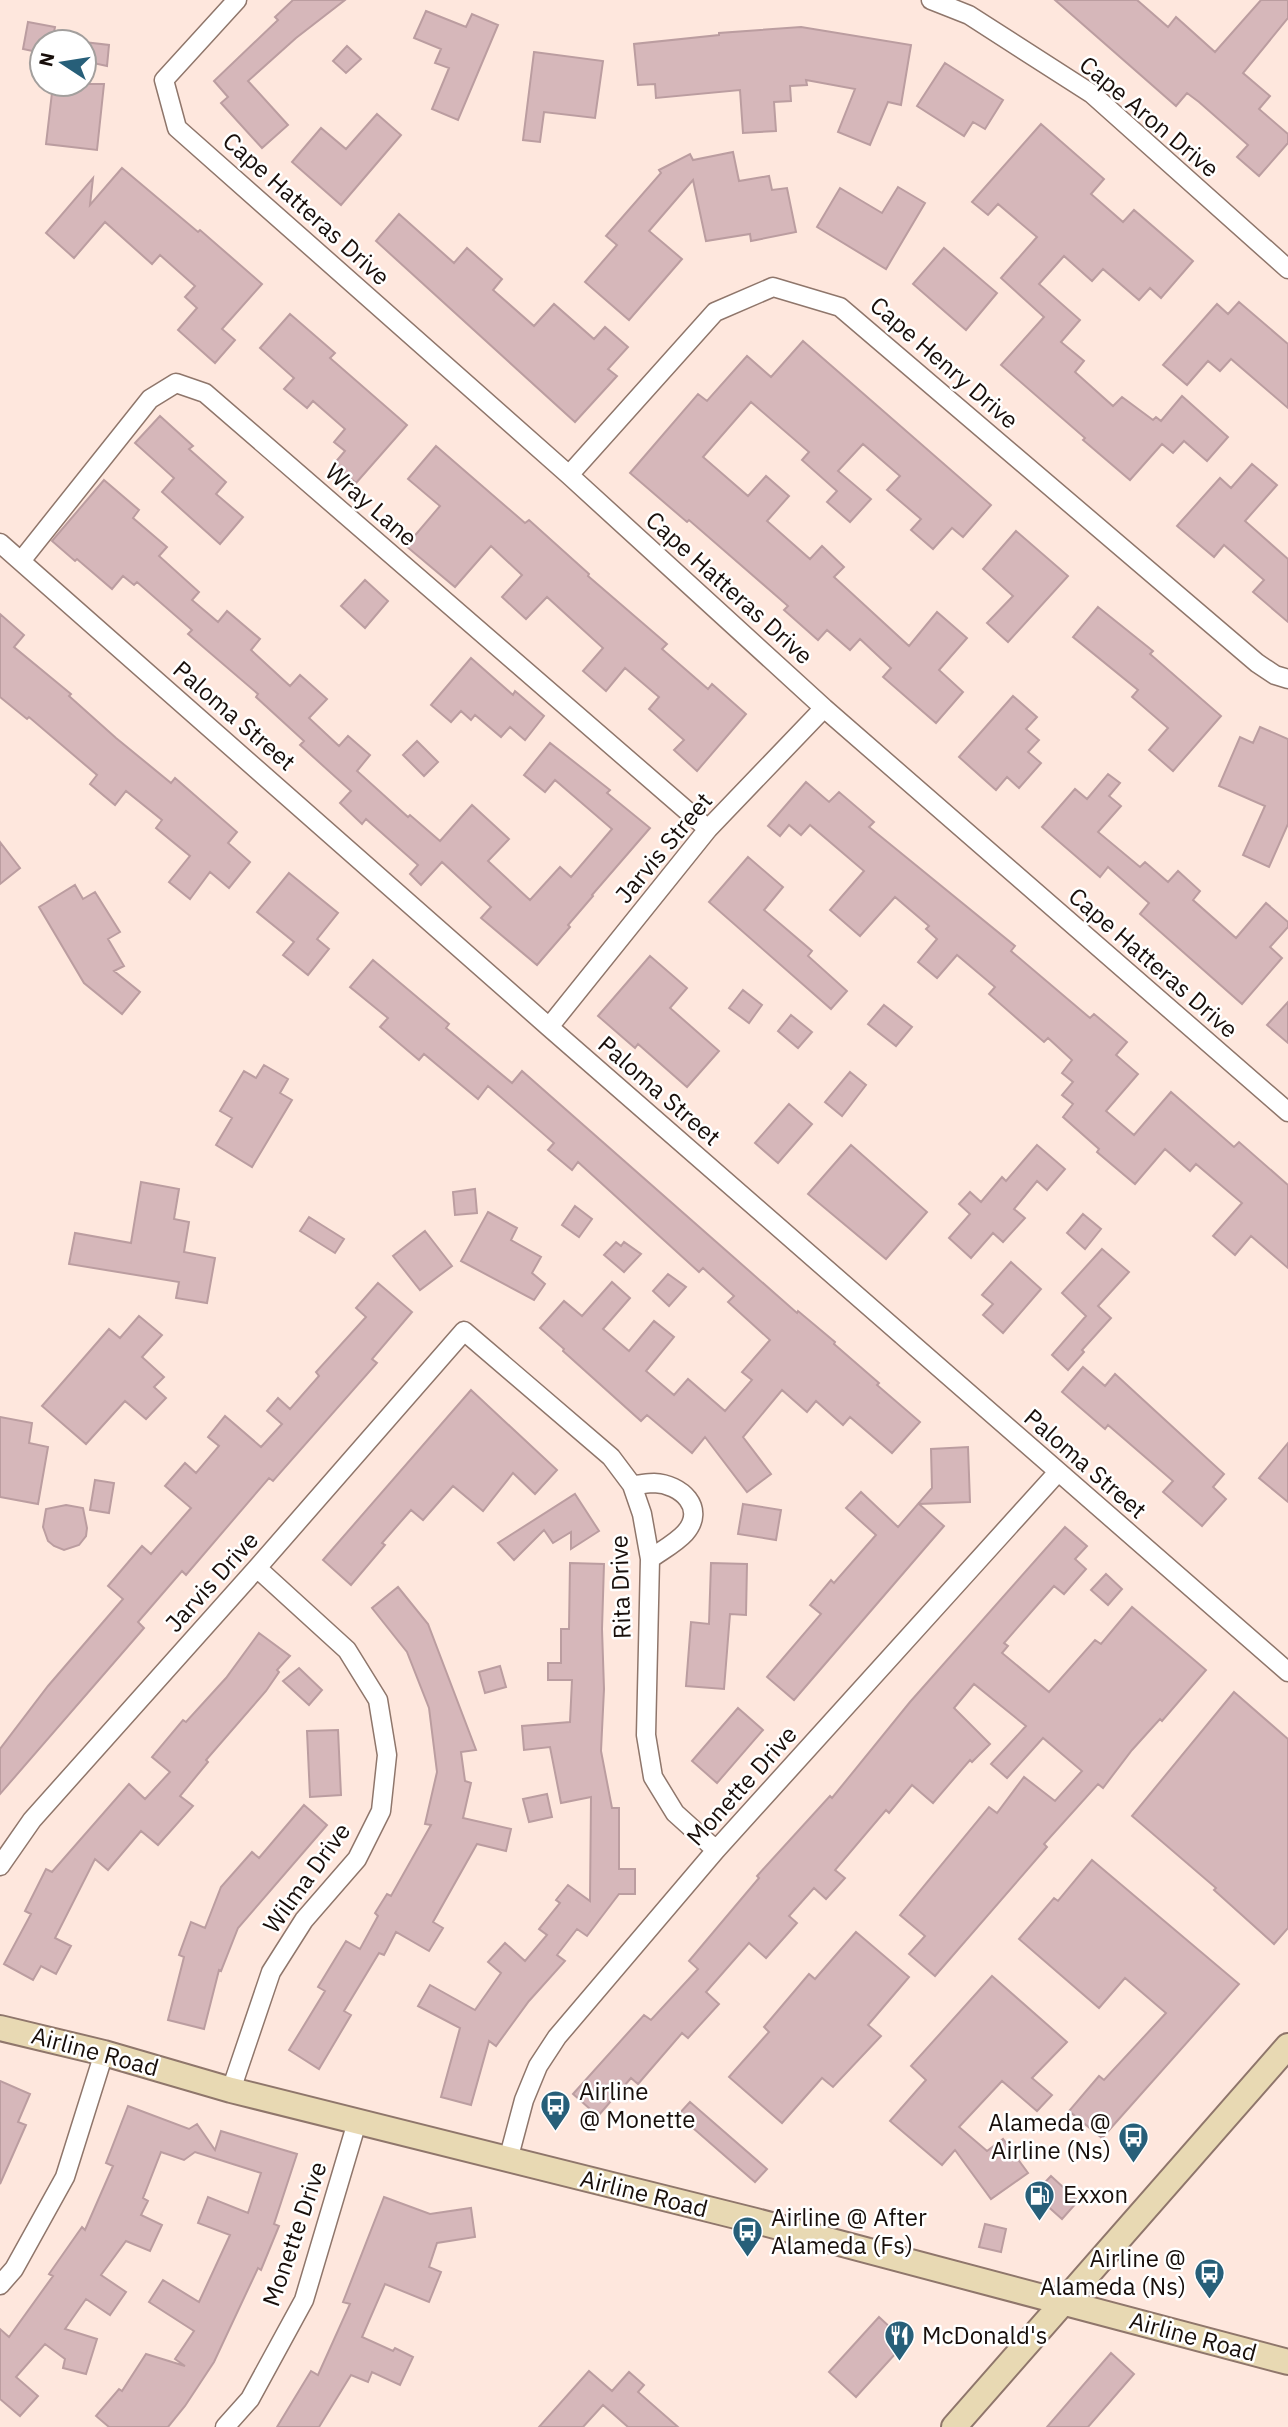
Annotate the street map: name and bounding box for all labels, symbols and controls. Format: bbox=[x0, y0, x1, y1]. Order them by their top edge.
north arrow bbox=[28, 28, 98, 98]
street label: Cape Aron Drive bbox=[1073, 48, 1226, 184]
text: N bbox=[33, 50, 60, 69]
street label: Cape Hatteras Drive bbox=[216, 125, 397, 292]
street label: Cape Henry Drive bbox=[864, 289, 1026, 436]
street label: Wray Lane bbox=[319, 455, 424, 553]
street label: Cape Hatteras Drive bbox=[639, 504, 820, 671]
street label: Paloma Street bbox=[167, 653, 303, 777]
street label: Jarvis Street bbox=[608, 785, 719, 909]
street label: Cape Hatteras Drive bbox=[1062, 880, 1245, 1045]
street label: Paloma Street bbox=[592, 1028, 728, 1152]
street label: Paloma Street bbox=[1018, 1401, 1154, 1525]
street label: Jarvis Drive bbox=[158, 1524, 265, 1638]
street label: Rita Drive bbox=[602, 1535, 638, 1640]
street label: Monette Drive bbox=[679, 1719, 804, 1852]
street label: Wilma Drive bbox=[255, 1816, 357, 1939]
street label: Airline Road bbox=[28, 2019, 162, 2083]
place label: Airline @ Monette bbox=[579, 2075, 696, 2135]
bus stop icon: Airline @ Monette bbox=[539, 2089, 573, 2133]
place label: Alameda @ Airline (Ns) bbox=[988, 2106, 1111, 2166]
bus stop icon: Alameda @ Airline (Ns) bbox=[1117, 2120, 1151, 2164]
street label: Monette Drive bbox=[254, 2157, 334, 2310]
street label: Airline Road bbox=[577, 2162, 711, 2224]
fuel station icon: Exxon bbox=[1023, 2178, 1057, 2222]
place label: Exxon bbox=[1063, 2178, 1128, 2210]
place label: Airline @ After Alameda (Fs) bbox=[771, 2201, 927, 2261]
bus stop icon: Airline @ After Alameda (Fs) bbox=[731, 2215, 765, 2259]
place label: Airline @ Alameda (Ns) bbox=[1040, 2242, 1186, 2302]
bus stop icon: Airline @ Alameda (Ns) bbox=[1192, 2256, 1226, 2300]
street label: Airline Road bbox=[1126, 2304, 1260, 2368]
restaurant icon: McDonald's bbox=[882, 2319, 916, 2363]
place label: McDonald's bbox=[922, 2319, 1048, 2351]

